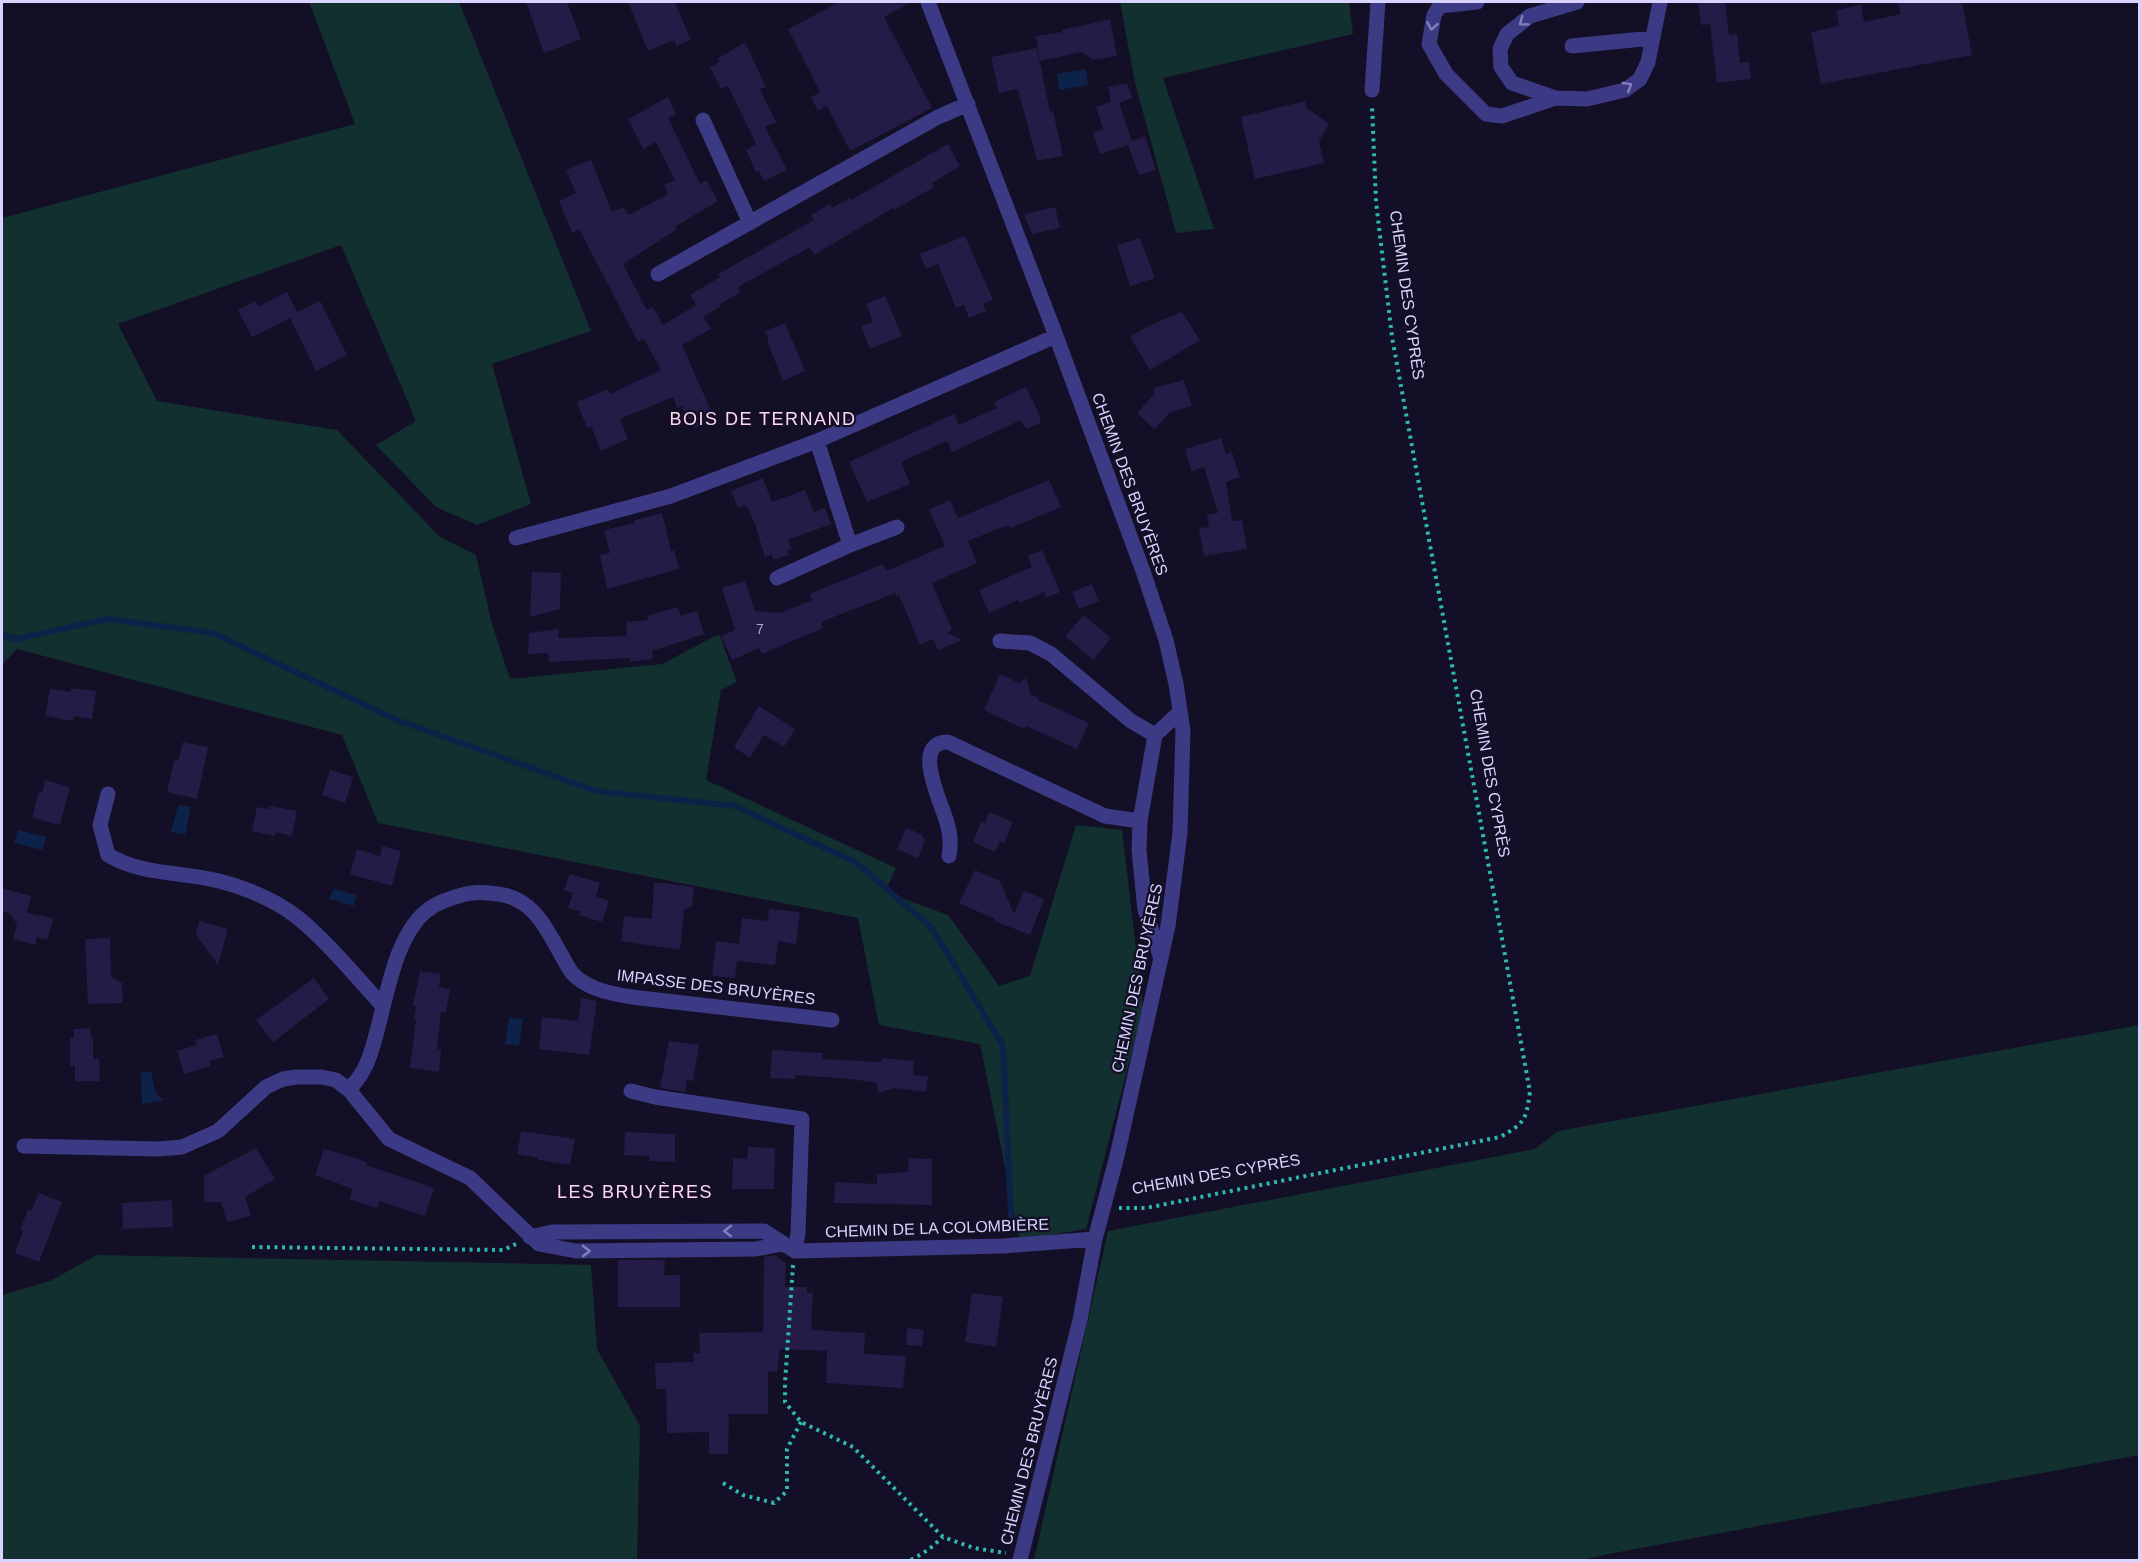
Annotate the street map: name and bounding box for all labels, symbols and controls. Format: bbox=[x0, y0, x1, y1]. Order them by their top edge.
one-way arrow bbox=[1518, 15, 1529, 26]
one-way arrow bbox=[1427, 21, 1439, 30]
one-way arrow bbox=[1622, 82, 1632, 94]
street label: CHEMIN DES CYPRÈS bbox=[1387, 209, 1428, 381]
street label: CHEMIN DES BRUYÈRES bbox=[1089, 390, 1172, 578]
district label: BOIS DE TERNAND bbox=[669, 409, 857, 429]
house number: 7 bbox=[756, 621, 764, 637]
street label: CHEMIN DES CYPRÈS bbox=[1467, 687, 1514, 859]
street label: CHEMIN DES BRUYÈRES bbox=[1108, 882, 1165, 1074]
street label: IMPASSE DES BRUYÈRES bbox=[616, 965, 816, 1008]
street label: CHEMIN DES CYPRÈS bbox=[1130, 1150, 1302, 1197]
district label: LES BRUYÈRES bbox=[557, 1182, 713, 1202]
street label: CHEMIN DE LA COLOMBIÈRE bbox=[825, 1215, 1049, 1240]
one-way arrow bbox=[724, 1225, 733, 1237]
one-way arrow bbox=[581, 1245, 590, 1257]
street label: CHEMIN DES BRUYÈRES bbox=[996, 1355, 1061, 1547]

